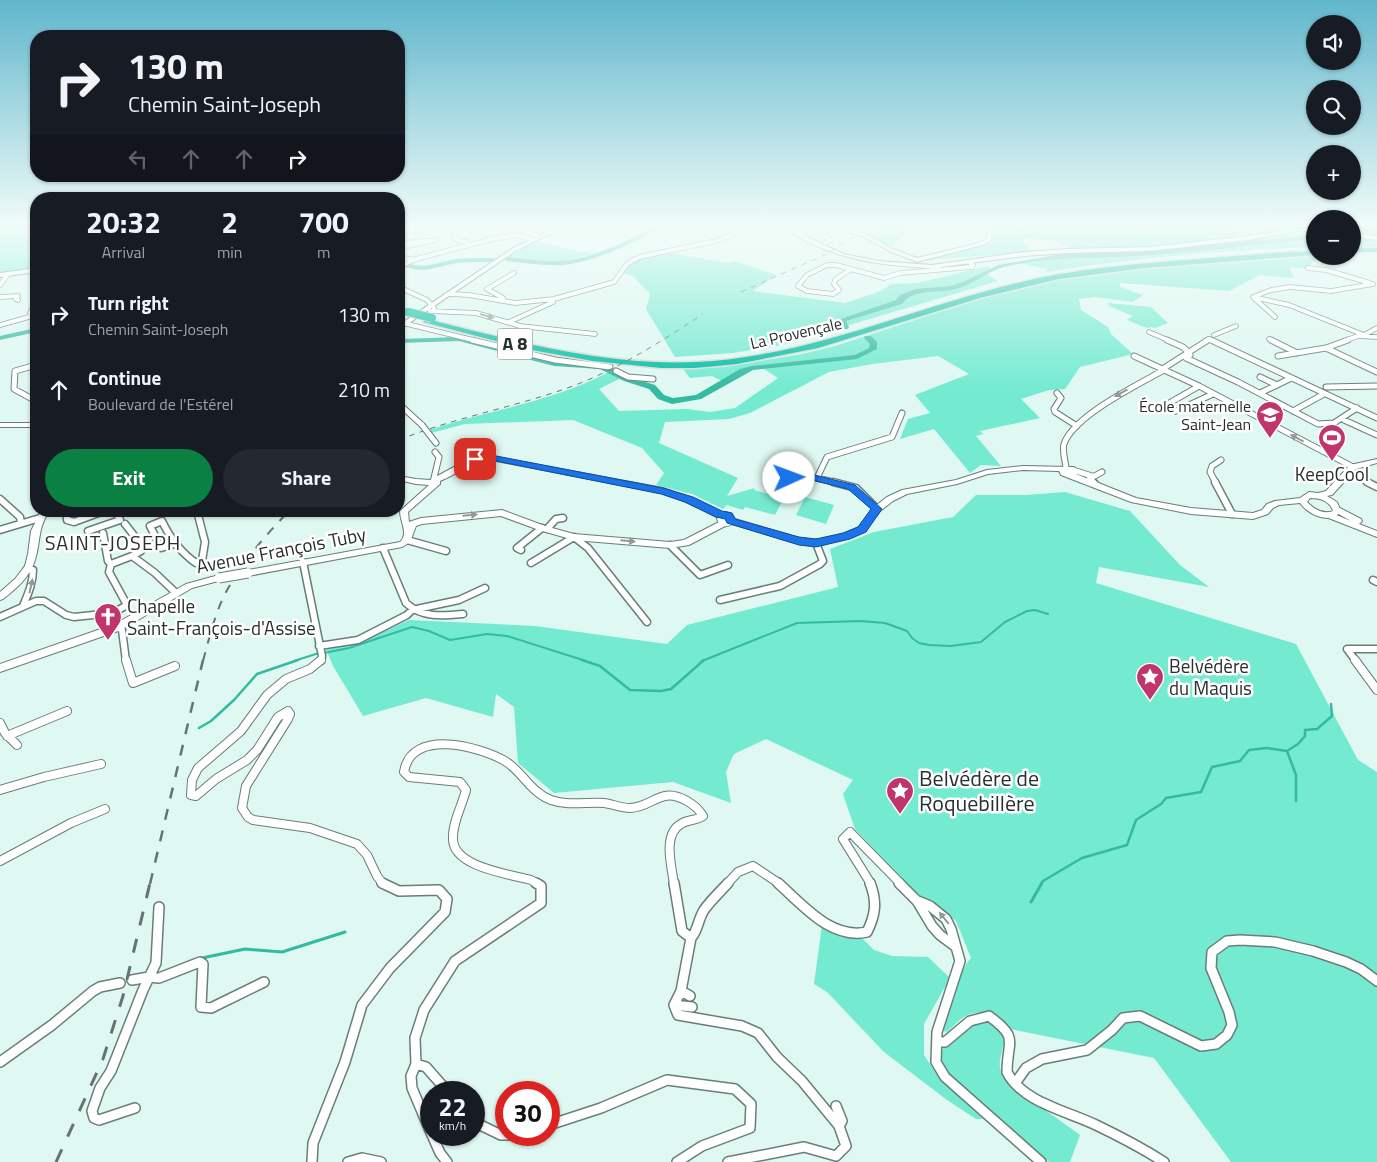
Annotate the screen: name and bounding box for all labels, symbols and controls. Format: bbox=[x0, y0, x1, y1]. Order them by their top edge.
map controls bbox=[1306, 15, 1361, 265]
button: sound bbox=[1306, 15, 1361, 70]
text: 130 m bbox=[128, 39, 224, 93]
icon: right bbox=[45, 50, 110, 115]
button: search bbox=[1306, 80, 1361, 135]
text: Chemin Saint-Joseph bbox=[128, 87, 321, 121]
icon: left bbox=[124, 145, 152, 173]
icon: ahead bbox=[177, 145, 205, 173]
icon: ahead bbox=[230, 145, 258, 173]
icon: right bbox=[283, 145, 311, 173]
button: + bbox=[1306, 145, 1361, 200]
text: 20:32 bbox=[86, 199, 161, 245]
text: 2 bbox=[221, 199, 238, 245]
text: 700 bbox=[299, 199, 349, 245]
button: − bbox=[1306, 210, 1361, 265]
text: Arrival bbox=[102, 240, 145, 264]
text: min bbox=[217, 240, 242, 264]
text: m bbox=[317, 240, 330, 264]
text: Turn right bbox=[88, 288, 169, 317]
text: 130 m bbox=[338, 300, 390, 329]
icon: right bbox=[45, 301, 73, 329]
street label: La Provençale bbox=[748, 311, 844, 355]
one-way arrow bbox=[480, 313, 495, 321]
text: Chemin Saint-Joseph bbox=[88, 317, 228, 341]
road number: A 8 bbox=[498, 328, 532, 359]
text: Continue bbox=[88, 363, 161, 392]
text: 210 m bbox=[338, 375, 390, 404]
icon: ahead bbox=[45, 376, 73, 404]
one-way arrow bbox=[1115, 389, 1128, 398]
text: Boulevard de l'Estérel bbox=[88, 392, 234, 416]
place label: École maternelle Saint-Jean bbox=[1139, 394, 1251, 436]
school or university icon: École maternelle Saint-Jean bbox=[1255, 400, 1285, 439]
sports icon: KeepCool bbox=[1317, 423, 1347, 462]
one-way arrow bbox=[1290, 434, 1305, 442]
pin bbox=[454, 438, 496, 480]
icon: arrive bbox=[461, 445, 489, 473]
button: Exit bbox=[45, 449, 213, 507]
button: Share bbox=[223, 449, 390, 507]
position arrow bbox=[762, 451, 814, 503]
place label: KeepCool bbox=[1295, 459, 1369, 488]
one-way arrow bbox=[462, 511, 478, 519]
street label: Avenue François Tuby bbox=[194, 519, 368, 580]
district label: SAINT-JOSEPH bbox=[45, 527, 181, 558]
one-way arrow bbox=[620, 537, 636, 545]
one-way arrow bbox=[27, 578, 35, 593]
place label: Chapelle Saint-François-d'Assise bbox=[127, 591, 316, 642]
church icon: Chapelle Saint-François-d'Assise bbox=[93, 602, 123, 641]
place label: Belvédère du Maquis bbox=[1169, 651, 1252, 702]
place icon: Belvédère du Maquis bbox=[1135, 662, 1165, 701]
place label: Belvédère de Roquebillère bbox=[919, 761, 1039, 820]
place icon: Belvédère de Roquebillère bbox=[885, 776, 915, 815]
one-way arrow bbox=[938, 912, 949, 925]
speed limit sign: 30 bbox=[495, 1081, 560, 1146]
text: 22 bbox=[438, 1088, 467, 1126]
text: km/h bbox=[439, 1116, 466, 1135]

